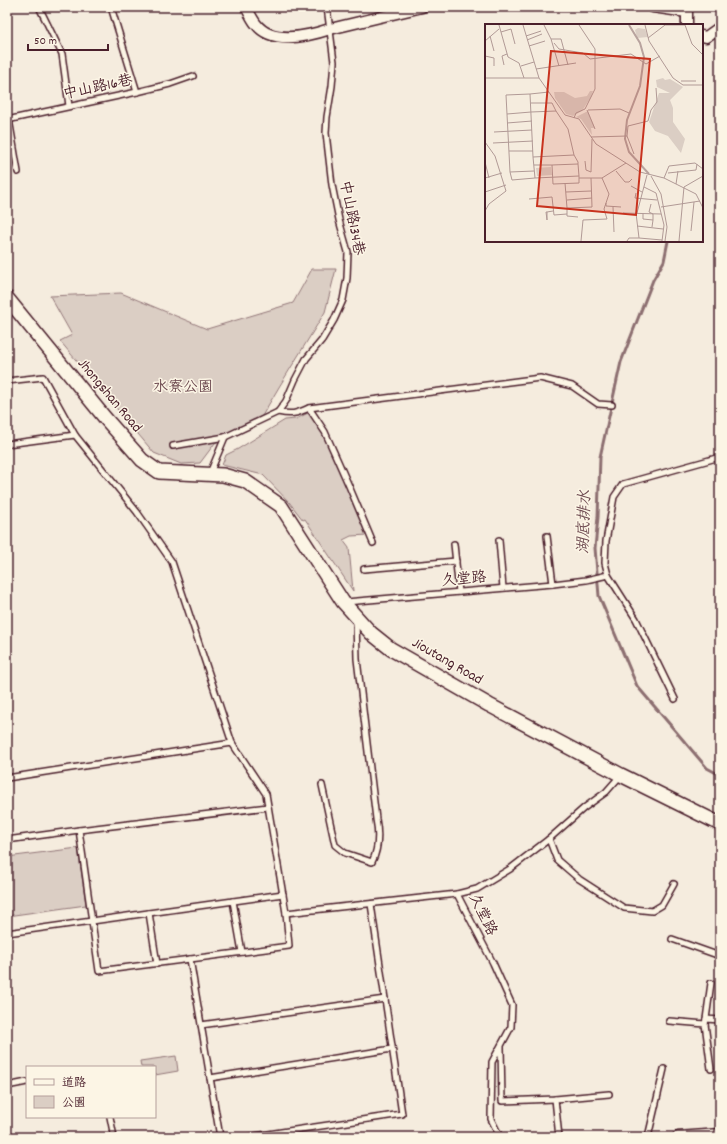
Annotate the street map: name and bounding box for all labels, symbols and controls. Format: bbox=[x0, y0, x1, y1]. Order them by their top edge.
inset map bbox=[485, 24, 703, 242]
scale bar bbox=[28, 26, 108, 52]
text: 50 m bbox=[34, 33, 57, 50]
street label: 中山路16巷 bbox=[61, 70, 135, 106]
street label: 中山路134巷 bbox=[333, 179, 369, 257]
street label: Jhongshan Road bbox=[71, 354, 147, 438]
park label: 水寮公園 bbox=[153, 377, 213, 399]
water label: 湖底排水 bbox=[572, 489, 598, 554]
street label: 久堂路 bbox=[441, 567, 487, 593]
street label: Jioutang Road bbox=[407, 633, 487, 691]
street label: 久堂路 bbox=[462, 890, 502, 940]
legend bbox=[26, 1066, 156, 1118]
text: 道路 bbox=[62, 1075, 86, 1092]
text: 公園 bbox=[62, 1095, 86, 1112]

